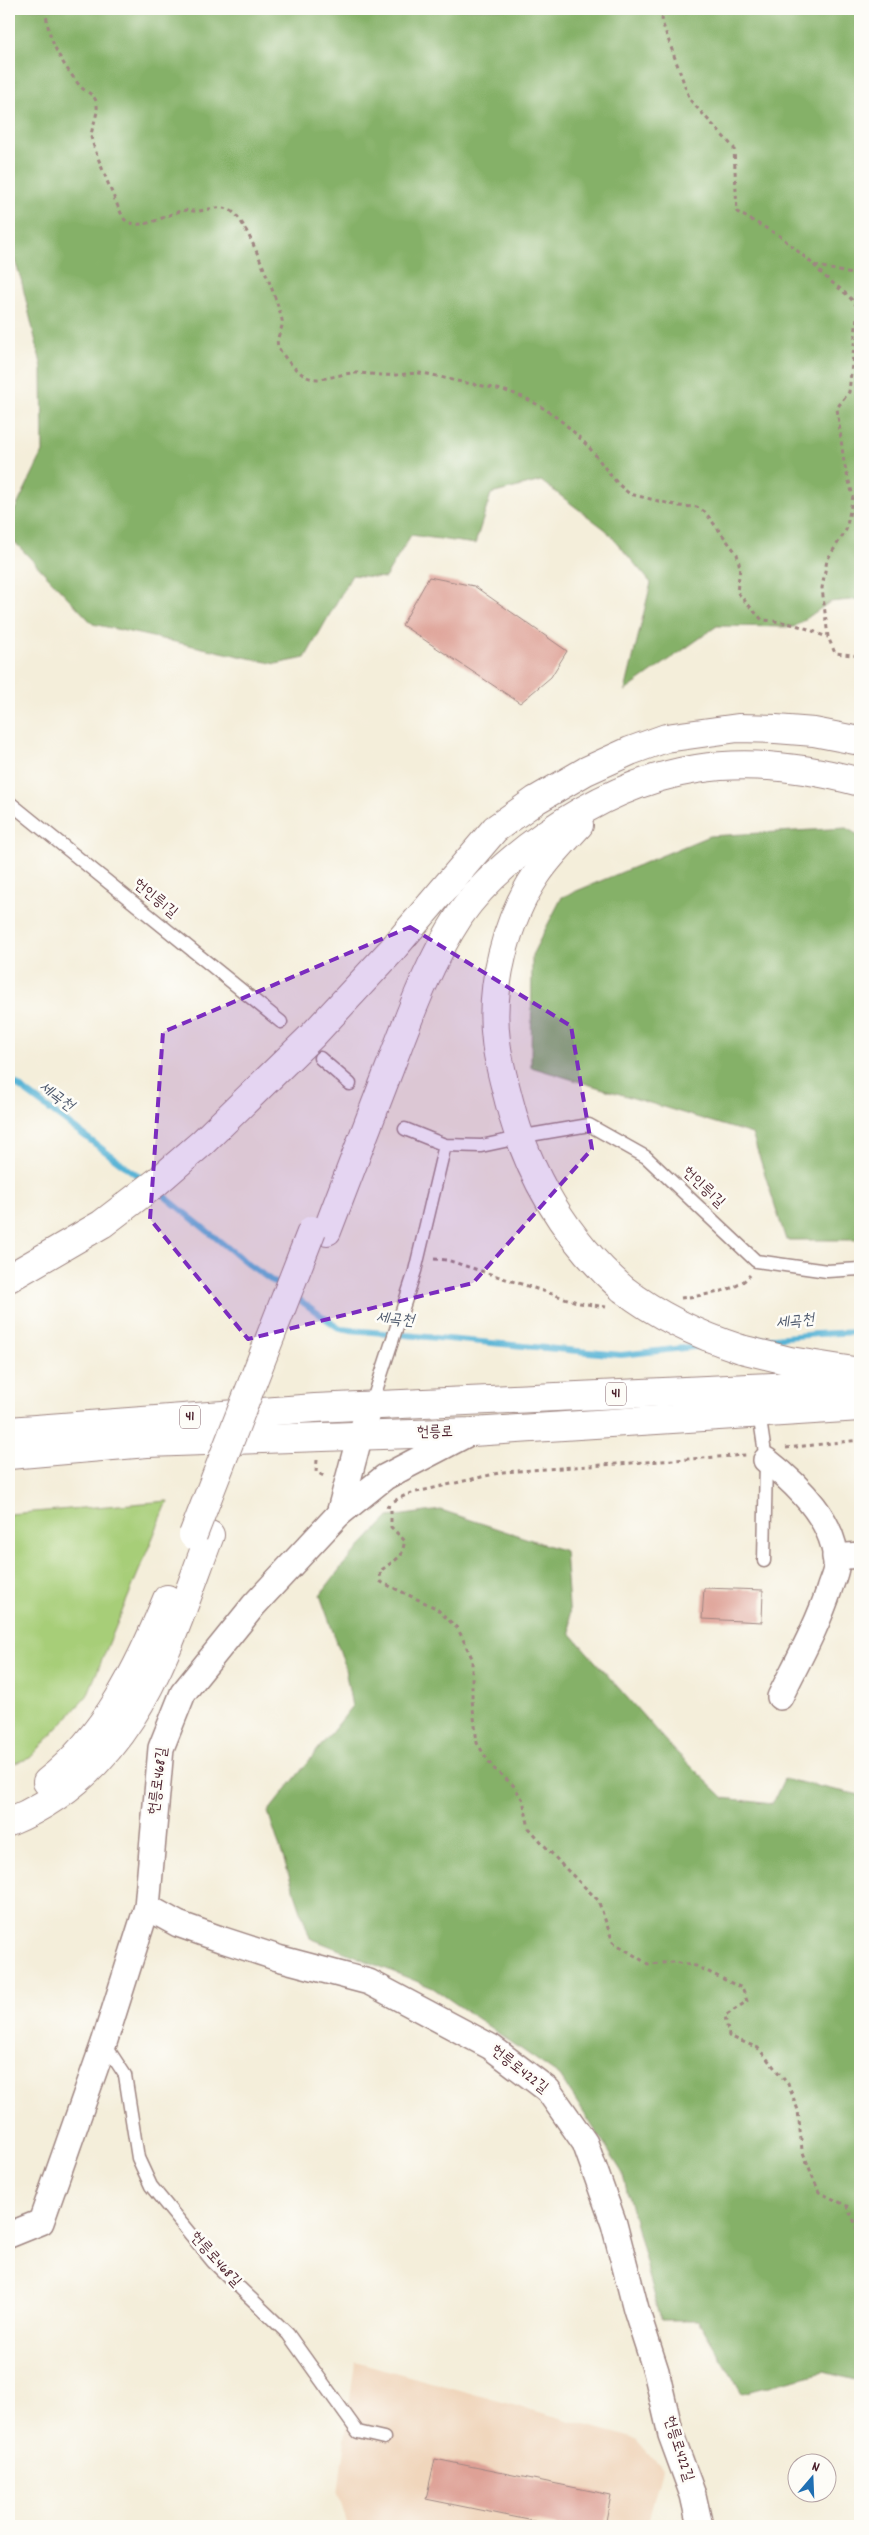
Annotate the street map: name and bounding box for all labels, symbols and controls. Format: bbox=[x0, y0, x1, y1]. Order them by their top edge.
street label: 헌인릉1길 bbox=[128, 874, 182, 924]
water label: 세곡천 bbox=[34, 1076, 80, 1119]
street label: 헌인릉1길 bbox=[677, 1162, 729, 1214]
water label: 세곡천 bbox=[375, 1307, 417, 1333]
water label: 세곡천 bbox=[775, 1308, 818, 1335]
road number: 41 bbox=[606, 1382, 626, 1406]
road number: 41 bbox=[180, 1405, 200, 1428]
street label: 헌릉로 bbox=[417, 1422, 453, 1444]
street label: 헌릉로468길 bbox=[144, 1746, 174, 1816]
street label: 헌릉로422길 bbox=[486, 2041, 552, 2099]
street label: 헌릉로468길 bbox=[184, 2227, 246, 2293]
street label: 헌릉로422길 bbox=[657, 2413, 699, 2485]
north arrow bbox=[786, 2452, 836, 2502]
text: N bbox=[809, 2457, 822, 2478]

